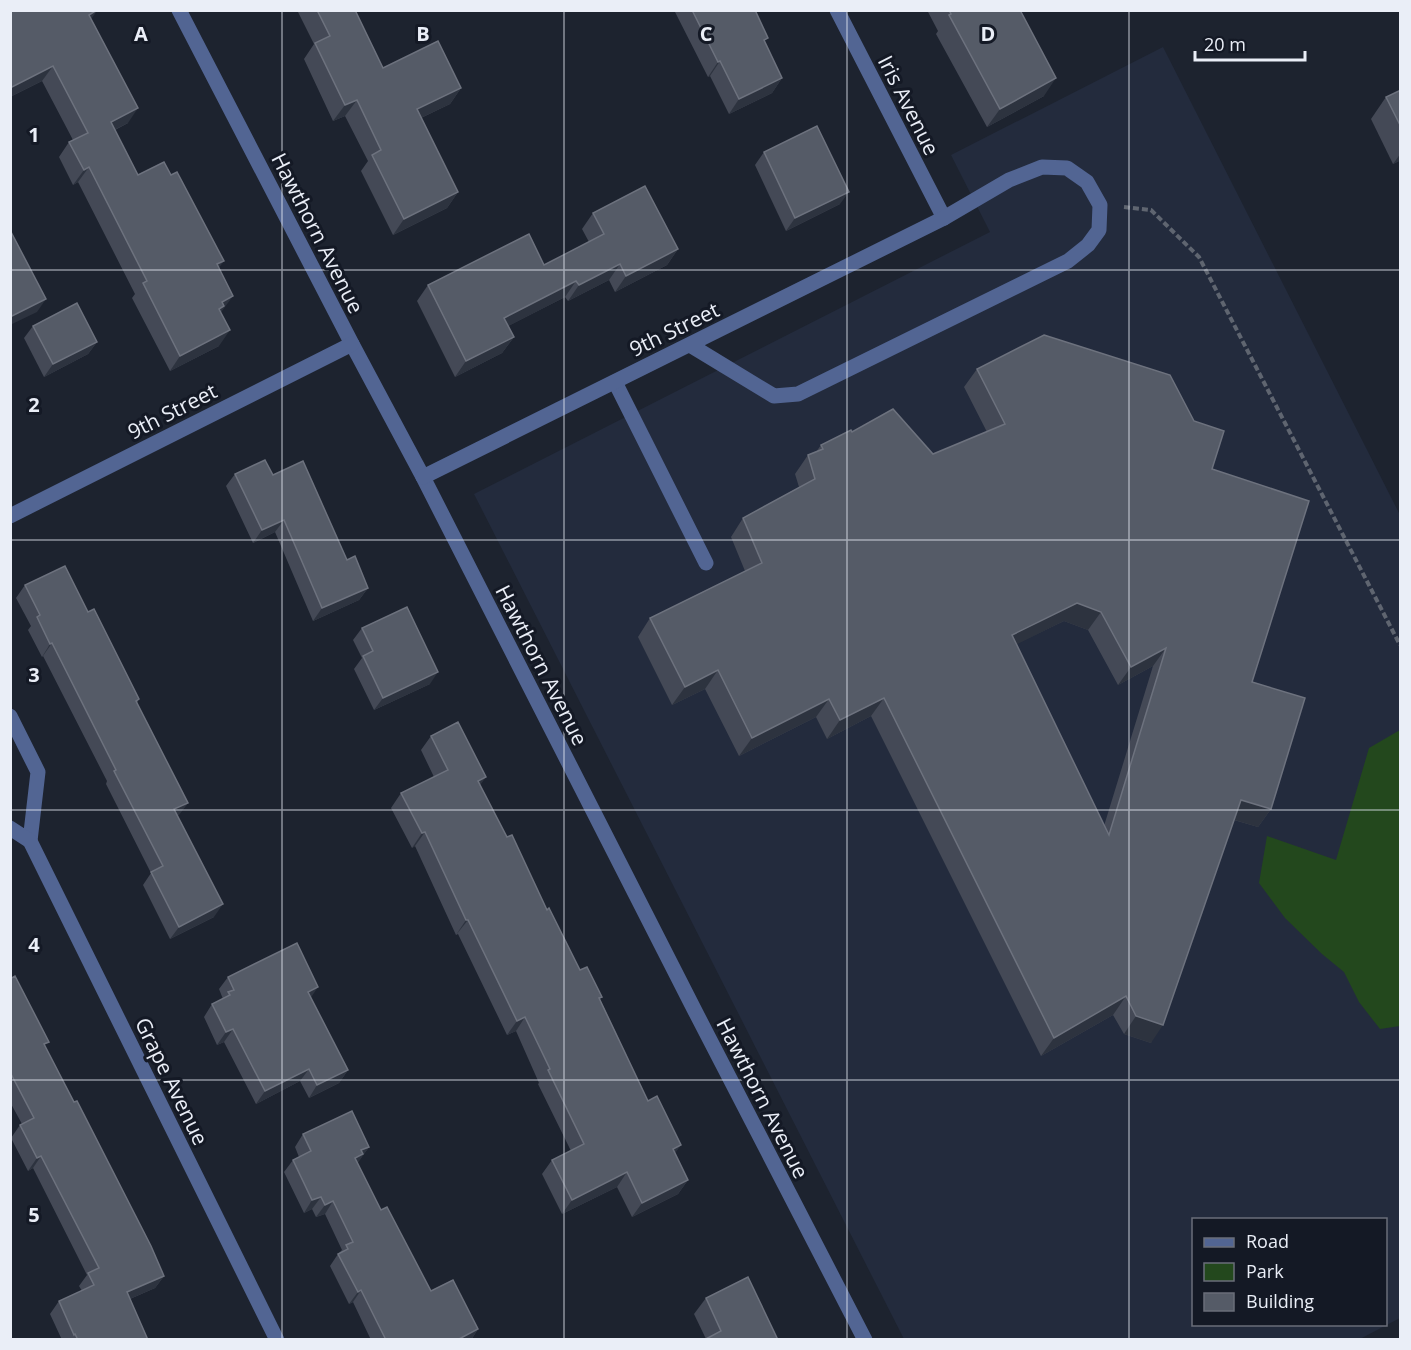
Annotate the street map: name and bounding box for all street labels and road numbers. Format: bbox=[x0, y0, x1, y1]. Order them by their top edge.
street label: Iris Avenue bbox=[872, 50, 946, 160]
street label: Hawthorn Avenue bbox=[265, 148, 371, 318]
street label: 9th Street bbox=[625, 295, 723, 363]
street label: 9th Street bbox=[123, 377, 221, 445]
street label: Hawthorn Avenue bbox=[489, 580, 595, 750]
street label: Grape Avenue bbox=[129, 1013, 215, 1149]
street label: Hawthorn Avenue bbox=[710, 1013, 816, 1183]

